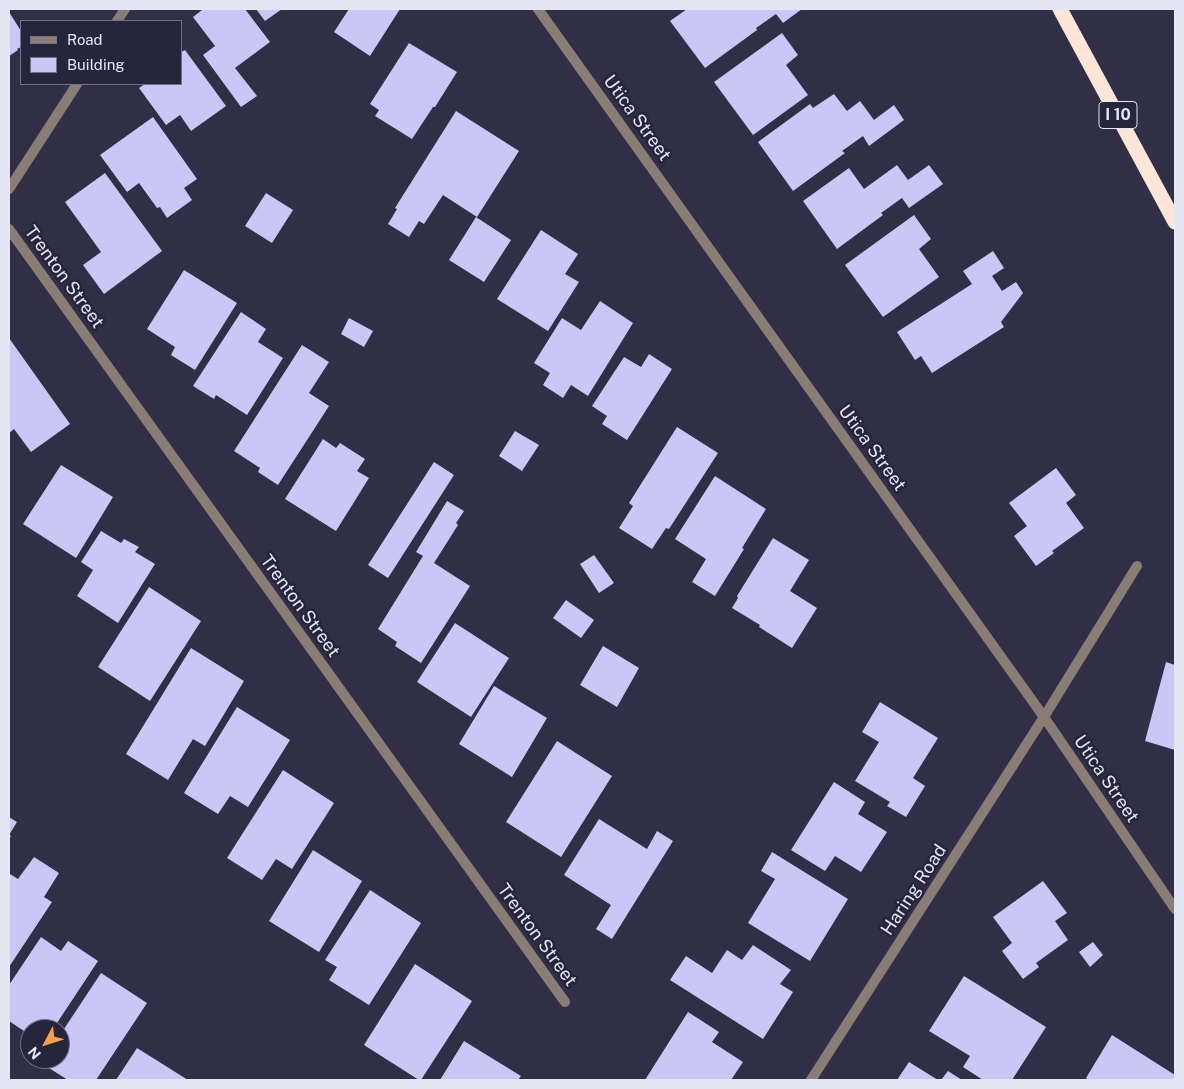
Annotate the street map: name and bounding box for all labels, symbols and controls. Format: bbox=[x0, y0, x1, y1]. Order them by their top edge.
legend bbox=[20, 20, 182, 85]
text: Road bbox=[67, 31, 103, 48]
text: Building bbox=[67, 56, 125, 73]
street label: Utica Street bbox=[599, 71, 675, 165]
road number: I 10 bbox=[1099, 102, 1137, 128]
street label: Trenton Street bbox=[20, 222, 108, 332]
street label: Utica Street bbox=[834, 401, 910, 495]
street label: Trenton Street bbox=[256, 551, 344, 661]
street label: Utica Street bbox=[1069, 731, 1143, 827]
street label: Haring Road bbox=[877, 841, 951, 939]
street label: Trenton Street bbox=[493, 880, 581, 990]
north arrow bbox=[20, 1019, 70, 1069]
text: N bbox=[25, 1044, 44, 1062]

